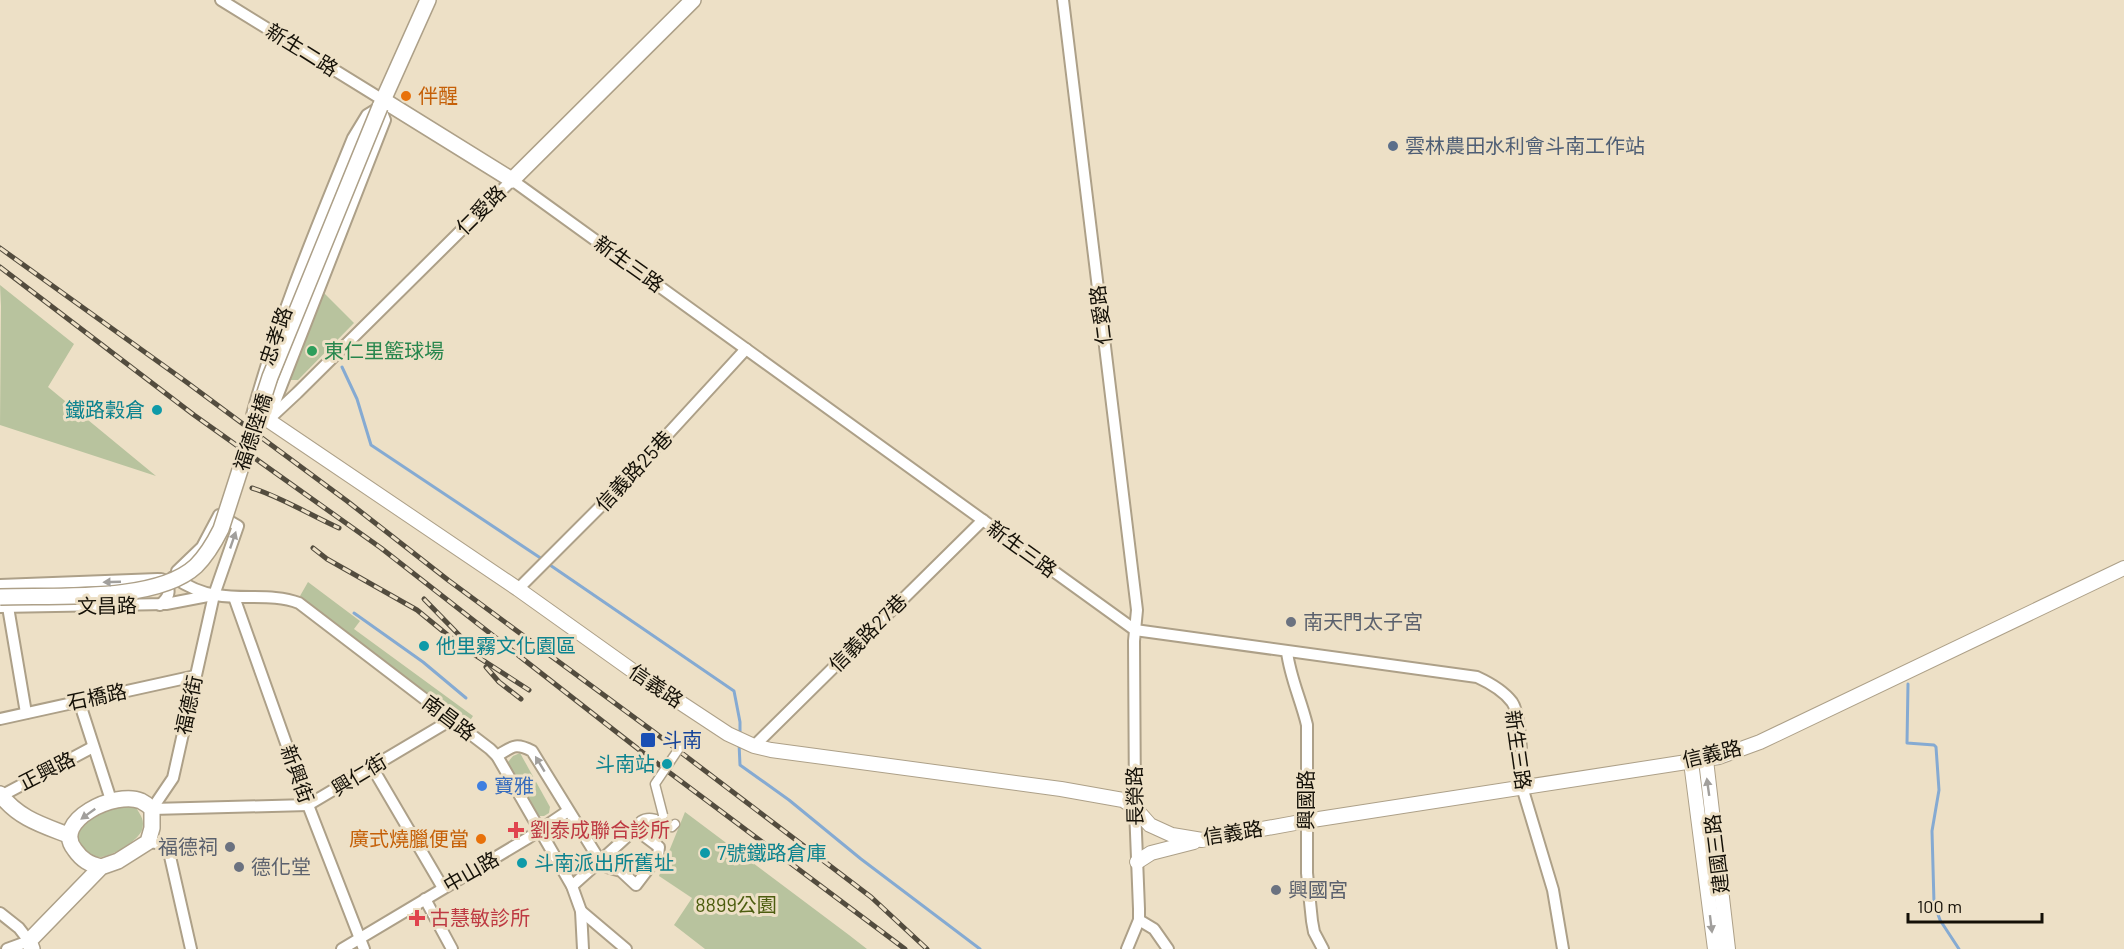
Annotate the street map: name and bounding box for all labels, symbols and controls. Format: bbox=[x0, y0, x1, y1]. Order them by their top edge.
street label: 新生二路 bbox=[262, 18, 343, 81]
place label: 伴醒 bbox=[418, 83, 458, 107]
marker: 伴醒 bbox=[399, 89, 413, 103]
place label: 雲林農田水利會斗南工作站 bbox=[1405, 133, 1645, 157]
marker: 雲林農田水利會斗南工作站 bbox=[1386, 139, 1400, 153]
street label: 仁愛路 bbox=[451, 180, 510, 239]
street label: 新生三路 bbox=[590, 230, 669, 296]
street label: 仁愛路 bbox=[1084, 284, 1116, 346]
street label: 忠孝路 bbox=[254, 303, 296, 368]
place label: 東仁里籃球場 bbox=[324, 338, 444, 362]
marker: 東仁里籃球場 bbox=[305, 344, 319, 358]
street label: 福德陸橋 bbox=[228, 390, 276, 473]
place label: 鐵路穀倉 bbox=[65, 397, 145, 421]
marker: 鐵路穀倉 bbox=[150, 403, 164, 417]
street label: 信義路25巷 bbox=[590, 425, 676, 515]
street label: 新生三路 bbox=[983, 515, 1062, 581]
one-way arrow bbox=[229, 531, 239, 549]
one-way arrow bbox=[103, 578, 122, 587]
street label: 信義路27巷 bbox=[823, 588, 911, 676]
street label: 文昌路 bbox=[77, 592, 137, 618]
place label: 南天門太子宮 bbox=[1303, 609, 1423, 633]
marker: 南天門太子宮 bbox=[1284, 615, 1298, 629]
place label: 他里霧文化園區 bbox=[436, 633, 576, 657]
marker: 他里霧文化園區 bbox=[417, 639, 431, 653]
street label: 信義路 bbox=[625, 658, 688, 712]
street label: 福德街 bbox=[170, 673, 206, 737]
street label: 石橋路 bbox=[65, 678, 129, 714]
street label: 南昌路 bbox=[418, 690, 481, 745]
street label: 新生三路 bbox=[1502, 709, 1536, 791]
place label: 斗南 bbox=[662, 727, 702, 751]
marker: 斗南 bbox=[639, 731, 657, 749]
street label: 信義路 bbox=[1680, 735, 1744, 771]
street label: 新興街 bbox=[276, 741, 319, 806]
street label: 正興路 bbox=[14, 746, 79, 794]
street label: 興仁街 bbox=[327, 748, 390, 800]
place label: 斗南站 bbox=[595, 751, 655, 775]
one-way arrow bbox=[534, 756, 545, 772]
marker: 斗南站 bbox=[660, 757, 674, 771]
street label: 長榮路 bbox=[1121, 766, 1147, 826]
street label: 興國路 bbox=[1293, 770, 1317, 830]
place label: 寶雅 bbox=[494, 773, 534, 797]
one-way arrow bbox=[1704, 777, 1713, 796]
marker: 寶雅 bbox=[475, 779, 489, 793]
one-way arrow bbox=[80, 807, 95, 819]
street label: 建國三路 bbox=[1699, 813, 1733, 895]
street label: 信義路 bbox=[1201, 815, 1264, 849]
place label: 劉泰成聯合診所 bbox=[530, 817, 670, 841]
marker: 劉泰成聯合診所 bbox=[507, 821, 525, 839]
place label: 廣式燒臘便當 bbox=[349, 826, 469, 850]
marker: 廣式燒臘便當 bbox=[474, 832, 488, 846]
place label: 福德祠 bbox=[158, 834, 218, 858]
marker: 福德祠 bbox=[223, 840, 237, 854]
place label: 7號鐵路倉庫 bbox=[717, 840, 826, 864]
street label: 中山路 bbox=[439, 846, 502, 897]
marker: 7號鐵路倉庫 bbox=[698, 846, 712, 860]
place label: 斗南派出所舊址 bbox=[534, 850, 674, 874]
place label: 德化堂 bbox=[251, 854, 311, 878]
marker: 斗南派出所舊址 bbox=[515, 856, 529, 870]
marker: 德化堂 bbox=[232, 860, 246, 874]
place label: 興國宮 bbox=[1288, 877, 1348, 901]
marker: 興國宮 bbox=[1269, 883, 1283, 897]
scale bar bbox=[1908, 886, 2042, 924]
park label: 8899公園 bbox=[695, 892, 777, 916]
text: 100 m bbox=[1917, 895, 1962, 917]
place label: 古慧敏診所 bbox=[430, 905, 530, 929]
marker: 古慧敏診所 bbox=[408, 909, 426, 927]
one-way arrow bbox=[1707, 915, 1716, 934]

